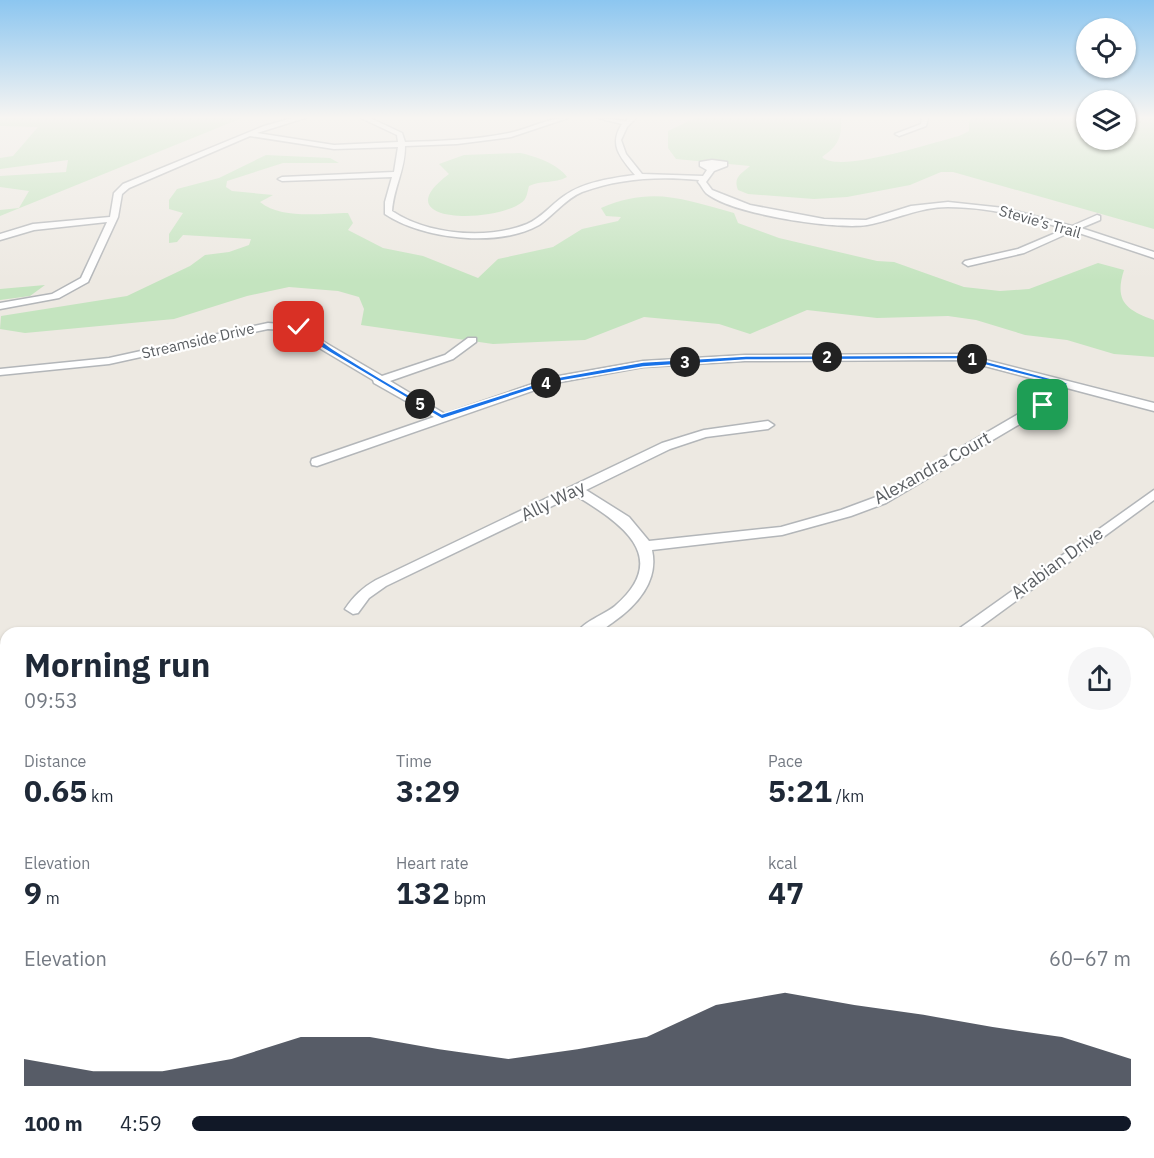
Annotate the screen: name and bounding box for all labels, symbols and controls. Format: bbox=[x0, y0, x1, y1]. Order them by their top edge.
map controls bbox=[1076, 18, 1136, 150]
button: locate bbox=[1076, 18, 1136, 78]
button: layers bbox=[1076, 90, 1136, 150]
street label: Stevie’s Trail bbox=[997, 201, 1083, 242]
pin bbox=[273, 301, 324, 352]
icon: check bbox=[282, 310, 315, 343]
street label: Streamside Drive bbox=[140, 318, 256, 363]
pin: 2 bbox=[812, 342, 842, 372]
pin: 1 bbox=[957, 344, 987, 374]
pin: 3 bbox=[670, 347, 700, 377]
text: 2 bbox=[822, 347, 832, 367]
text: 1 bbox=[967, 349, 977, 369]
text: 3 bbox=[680, 352, 690, 372]
pin: 4 bbox=[531, 368, 561, 398]
text: 4 bbox=[541, 373, 551, 393]
pin bbox=[1017, 379, 1068, 430]
icon: arrive bbox=[1026, 388, 1059, 421]
pin: 5 bbox=[405, 389, 435, 419]
text: 5 bbox=[415, 394, 425, 414]
street label: Alexandra Court bbox=[869, 426, 994, 509]
street label: Ally Way bbox=[517, 475, 589, 526]
street label: Arabian Drive bbox=[1006, 521, 1107, 604]
text: Morning run bbox=[24, 643, 210, 686]
button: share bbox=[1068, 647, 1131, 710]
text: 09:53 bbox=[24, 687, 78, 714]
text: Distance bbox=[24, 751, 86, 771]
text: Time bbox=[396, 751, 432, 771]
text: Pace bbox=[768, 751, 803, 771]
text: 0.65 bbox=[24, 771, 87, 810]
text: 3:29 bbox=[396, 771, 460, 810]
text: 5:21 bbox=[768, 771, 832, 810]
text: km bbox=[87, 786, 114, 806]
text: /km bbox=[832, 786, 864, 806]
text: Elevation bbox=[24, 853, 90, 873]
text: Heart rate bbox=[396, 853, 469, 873]
text: kcal bbox=[768, 853, 797, 873]
text: 9 bbox=[24, 873, 42, 912]
text: 132 bbox=[396, 873, 450, 912]
text: 47 bbox=[768, 873, 804, 912]
text: m bbox=[42, 888, 60, 908]
text: bpm bbox=[450, 888, 486, 908]
text: Elevation bbox=[24, 945, 107, 972]
text: 60–67 m bbox=[1049, 945, 1131, 972]
text: 100 m bbox=[24, 1110, 83, 1137]
text: 4:59 bbox=[120, 1110, 162, 1137]

